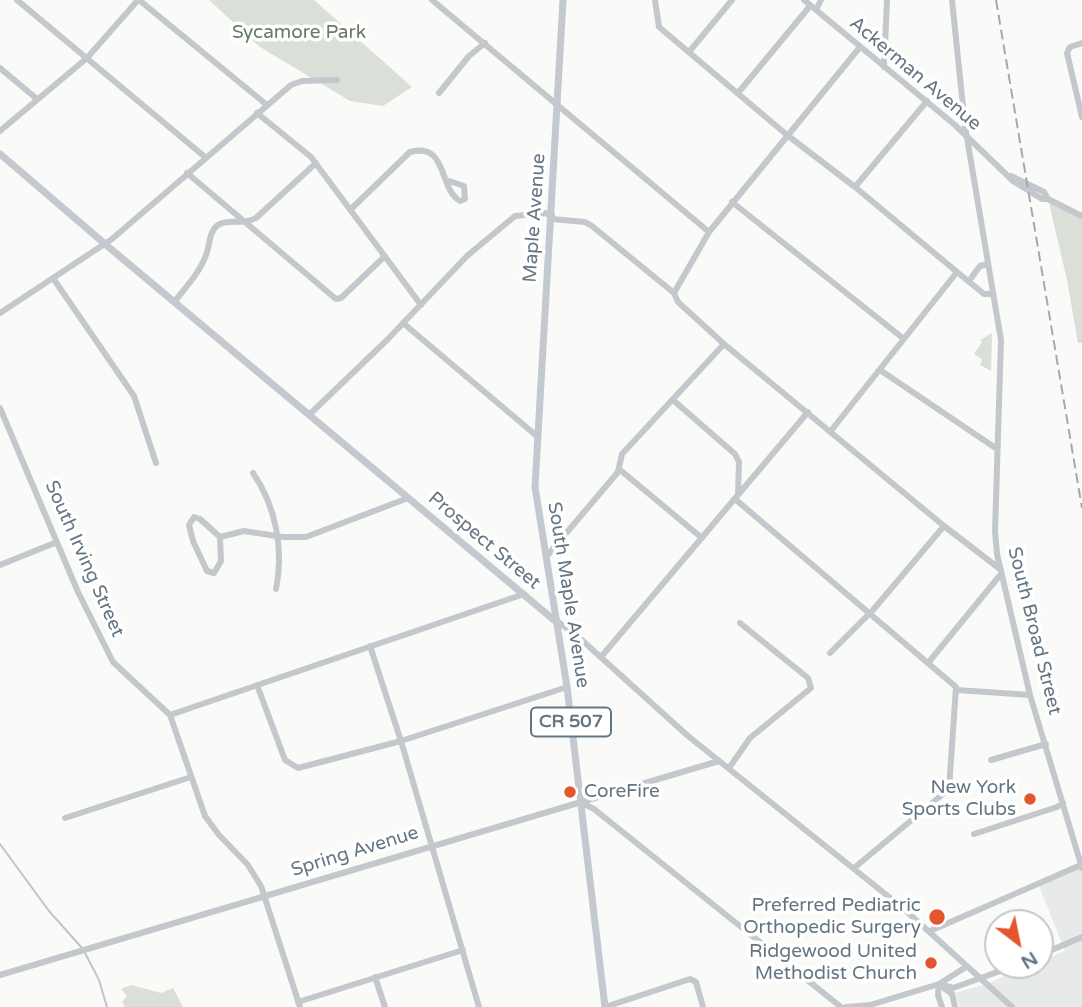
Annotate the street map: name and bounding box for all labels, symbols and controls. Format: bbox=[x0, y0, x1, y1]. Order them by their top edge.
street label: Ackerman Avenue bbox=[845, 12, 985, 136]
park label: Sycamore Park bbox=[232, 22, 366, 44]
street label: Maple Avenue bbox=[519, 153, 551, 283]
street label: South Irving Street bbox=[39, 477, 129, 641]
street label: Prospect Street bbox=[423, 487, 545, 595]
street label: South Maple Avenue bbox=[542, 500, 594, 690]
street label: South Broad Street bbox=[1002, 545, 1066, 717]
road number: CR 507 bbox=[531, 708, 611, 736]
place label: New York Sports Clubs bbox=[902, 777, 1016, 821]
place label: CoreFire bbox=[584, 781, 660, 803]
marker: CoreFire bbox=[562, 784, 578, 800]
marker: New York Sports Clubs bbox=[1022, 791, 1038, 807]
street label: Spring Avenue bbox=[289, 822, 421, 882]
place label: Preferred Pediatric Orthopedic Surgery bbox=[743, 895, 921, 939]
marker: Preferred Pediatric Orthopedic Surgery bbox=[927, 907, 947, 927]
north arrow bbox=[984, 909, 1054, 979]
place label: Ridgewood United Methodist Church bbox=[749, 941, 917, 985]
text: N bbox=[1017, 947, 1041, 973]
marker: Ridgewood United Methodist Church bbox=[923, 955, 939, 971]

